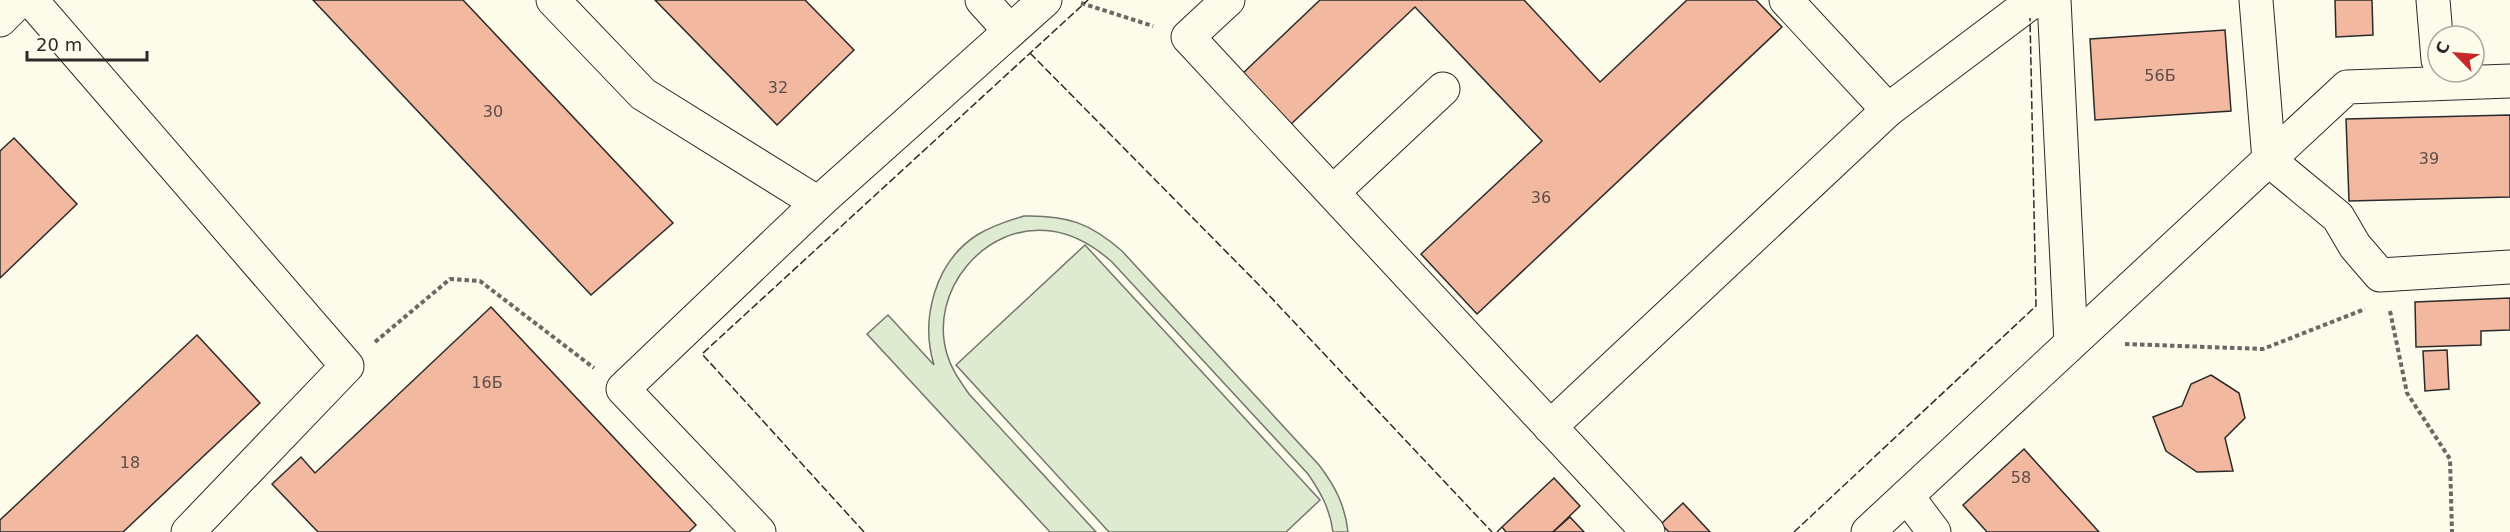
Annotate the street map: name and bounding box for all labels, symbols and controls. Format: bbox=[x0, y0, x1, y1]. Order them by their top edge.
scale bar bbox=[27, 24, 147, 62]
north arrow bbox=[2426, 24, 2486, 84]
text: 20 m bbox=[36, 34, 82, 55]
text: С bbox=[2432, 39, 2454, 57]
house number: 56Б bbox=[2144, 66, 2176, 85]
house number: 32 bbox=[768, 78, 788, 97]
house number: 30 bbox=[483, 102, 503, 121]
house number: 39 bbox=[2419, 149, 2439, 168]
house number: 36 bbox=[1531, 188, 1551, 207]
house number: 16Б bbox=[471, 373, 503, 392]
house number: 18 bbox=[120, 453, 140, 472]
house number: 58 bbox=[2011, 468, 2031, 487]

